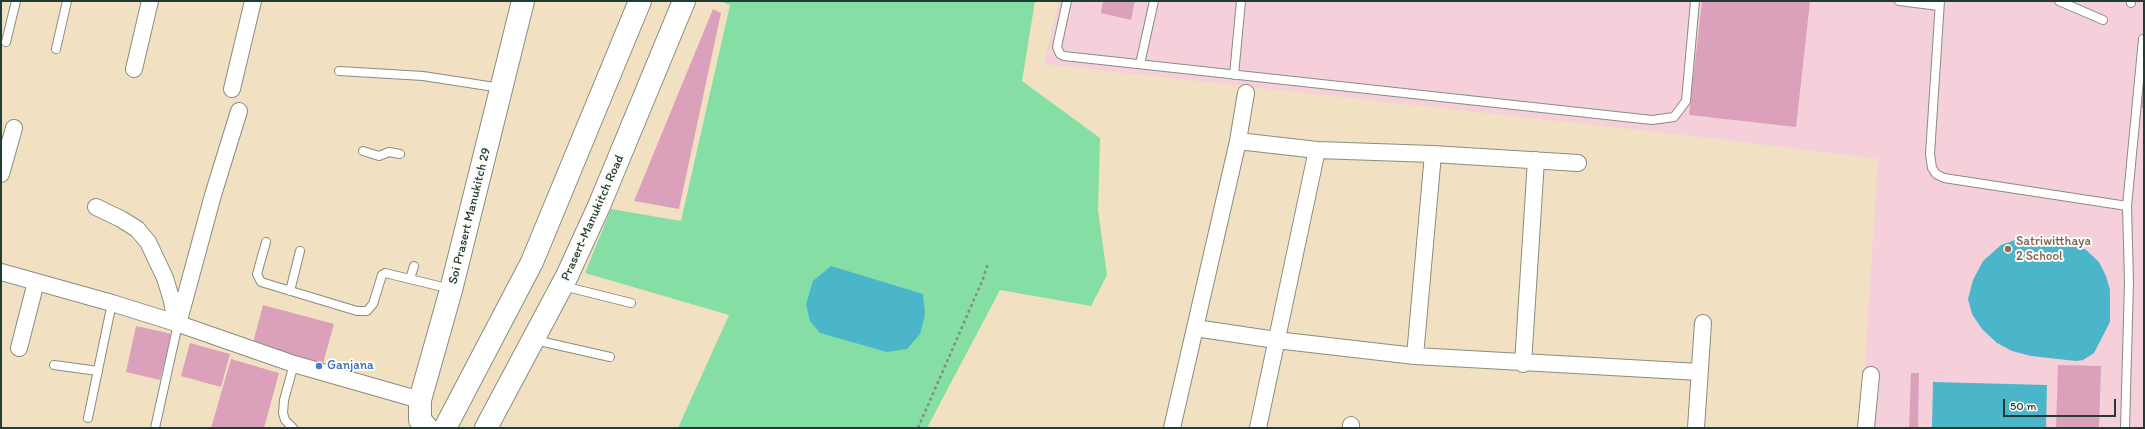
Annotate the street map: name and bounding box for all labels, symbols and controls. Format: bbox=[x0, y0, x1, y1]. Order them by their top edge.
street label: Soi Prasert Manukitch 29 bbox=[445, 146, 495, 286]
street label: Prasert-Manukitch Road bbox=[558, 153, 628, 283]
place label: Satriwitthaya 2 School bbox=[2016, 234, 2091, 265]
marker: Satriwitthaya 2 School bbox=[2003, 244, 2013, 254]
place label: Ganjana bbox=[327, 358, 374, 374]
marker: Ganjana bbox=[314, 361, 324, 371]
scale bar bbox=[2005, 391, 2118, 417]
text: 50 m bbox=[2010, 399, 2036, 413]

